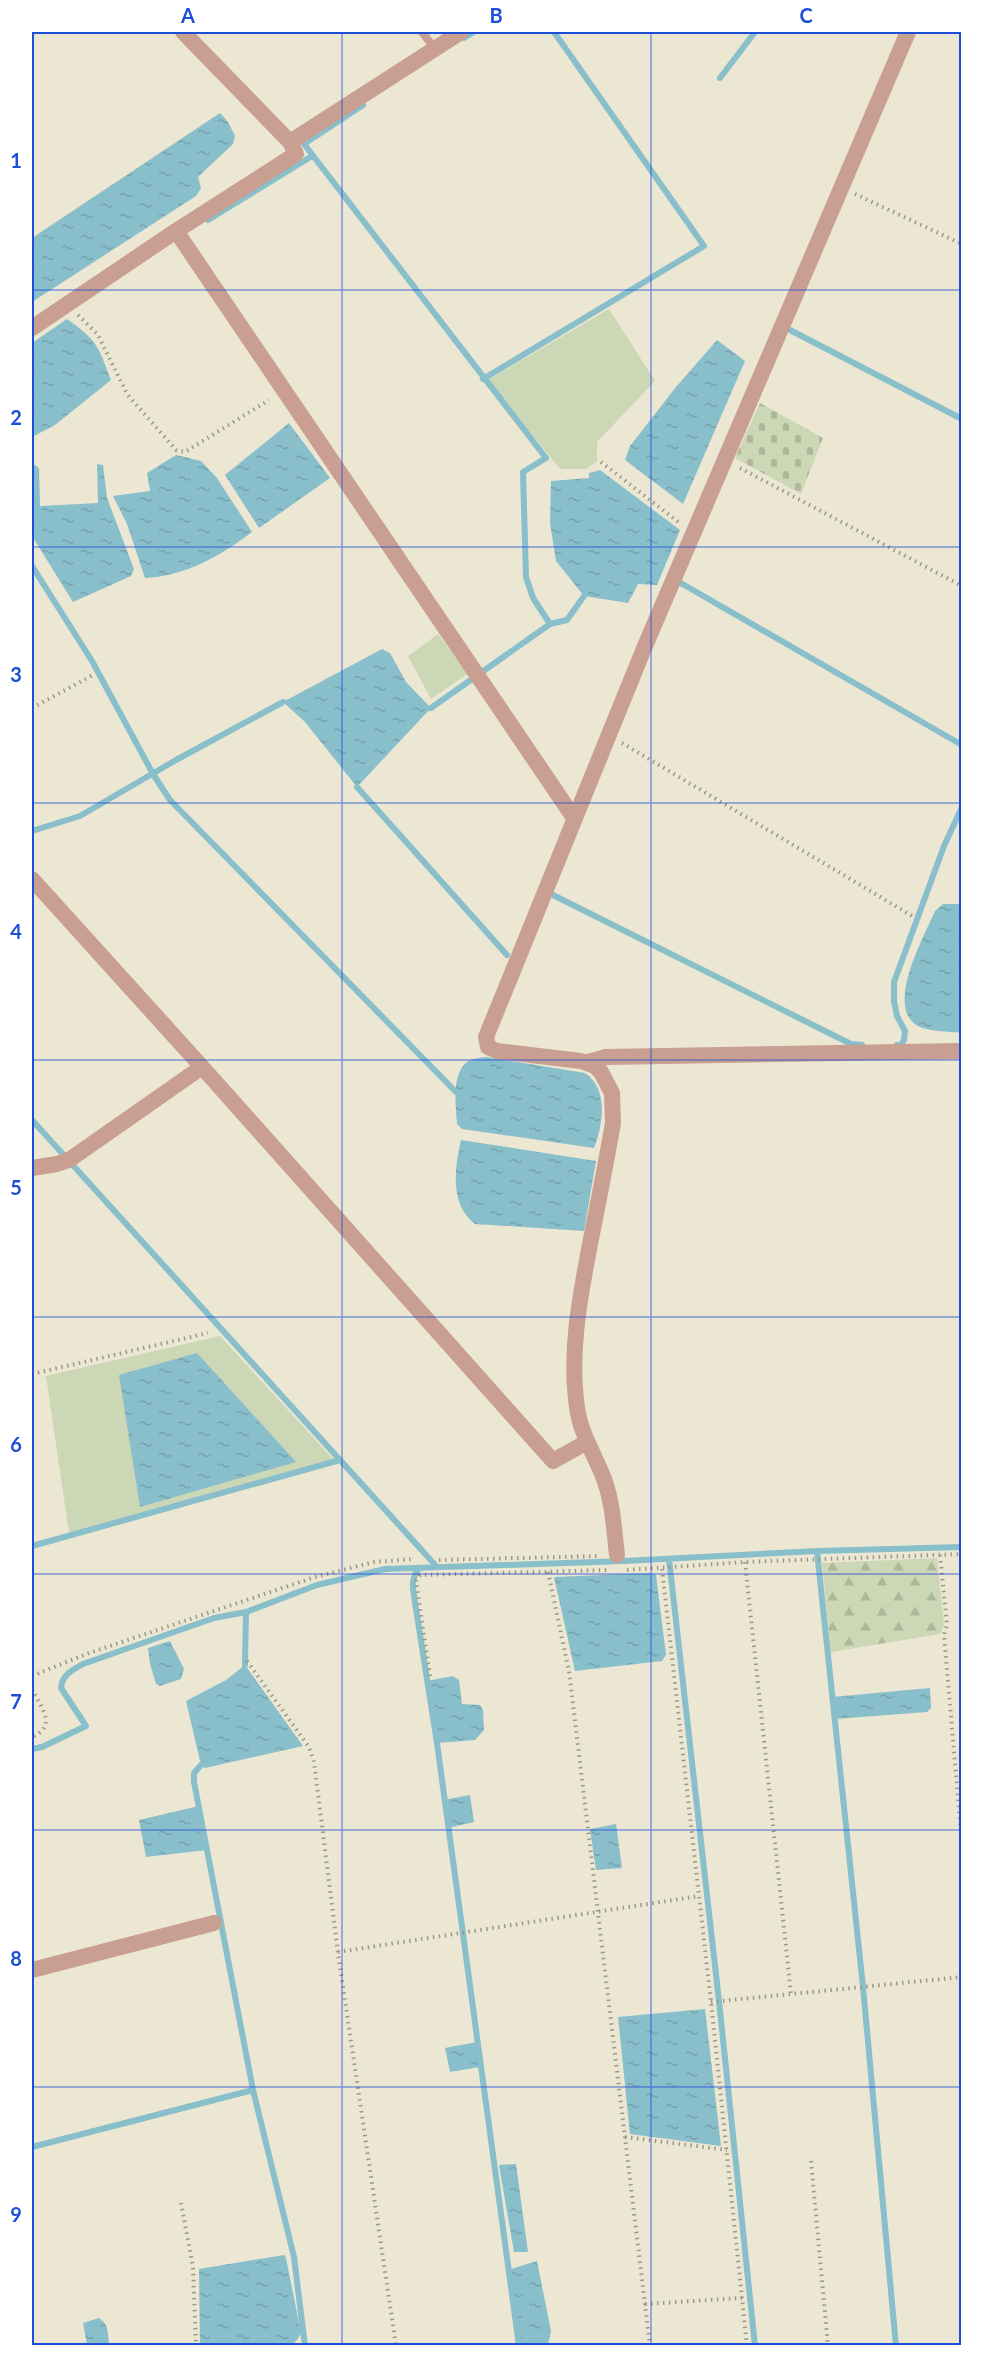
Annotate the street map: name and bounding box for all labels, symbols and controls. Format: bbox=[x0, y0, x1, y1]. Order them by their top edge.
text: A bbox=[180, 3, 195, 27]
text: B bbox=[489, 3, 503, 27]
text: C bbox=[799, 3, 813, 27]
text: 1 bbox=[10, 148, 22, 172]
text: 2 bbox=[10, 405, 22, 429]
text: 3 bbox=[10, 662, 22, 686]
text: 4 bbox=[10, 919, 22, 943]
text: 5 bbox=[10, 1175, 22, 1199]
text: 6 bbox=[10, 1432, 22, 1456]
text: 7 bbox=[10, 1689, 22, 1713]
text: 8 bbox=[10, 1946, 22, 1970]
text: 9 bbox=[10, 2202, 22, 2226]

